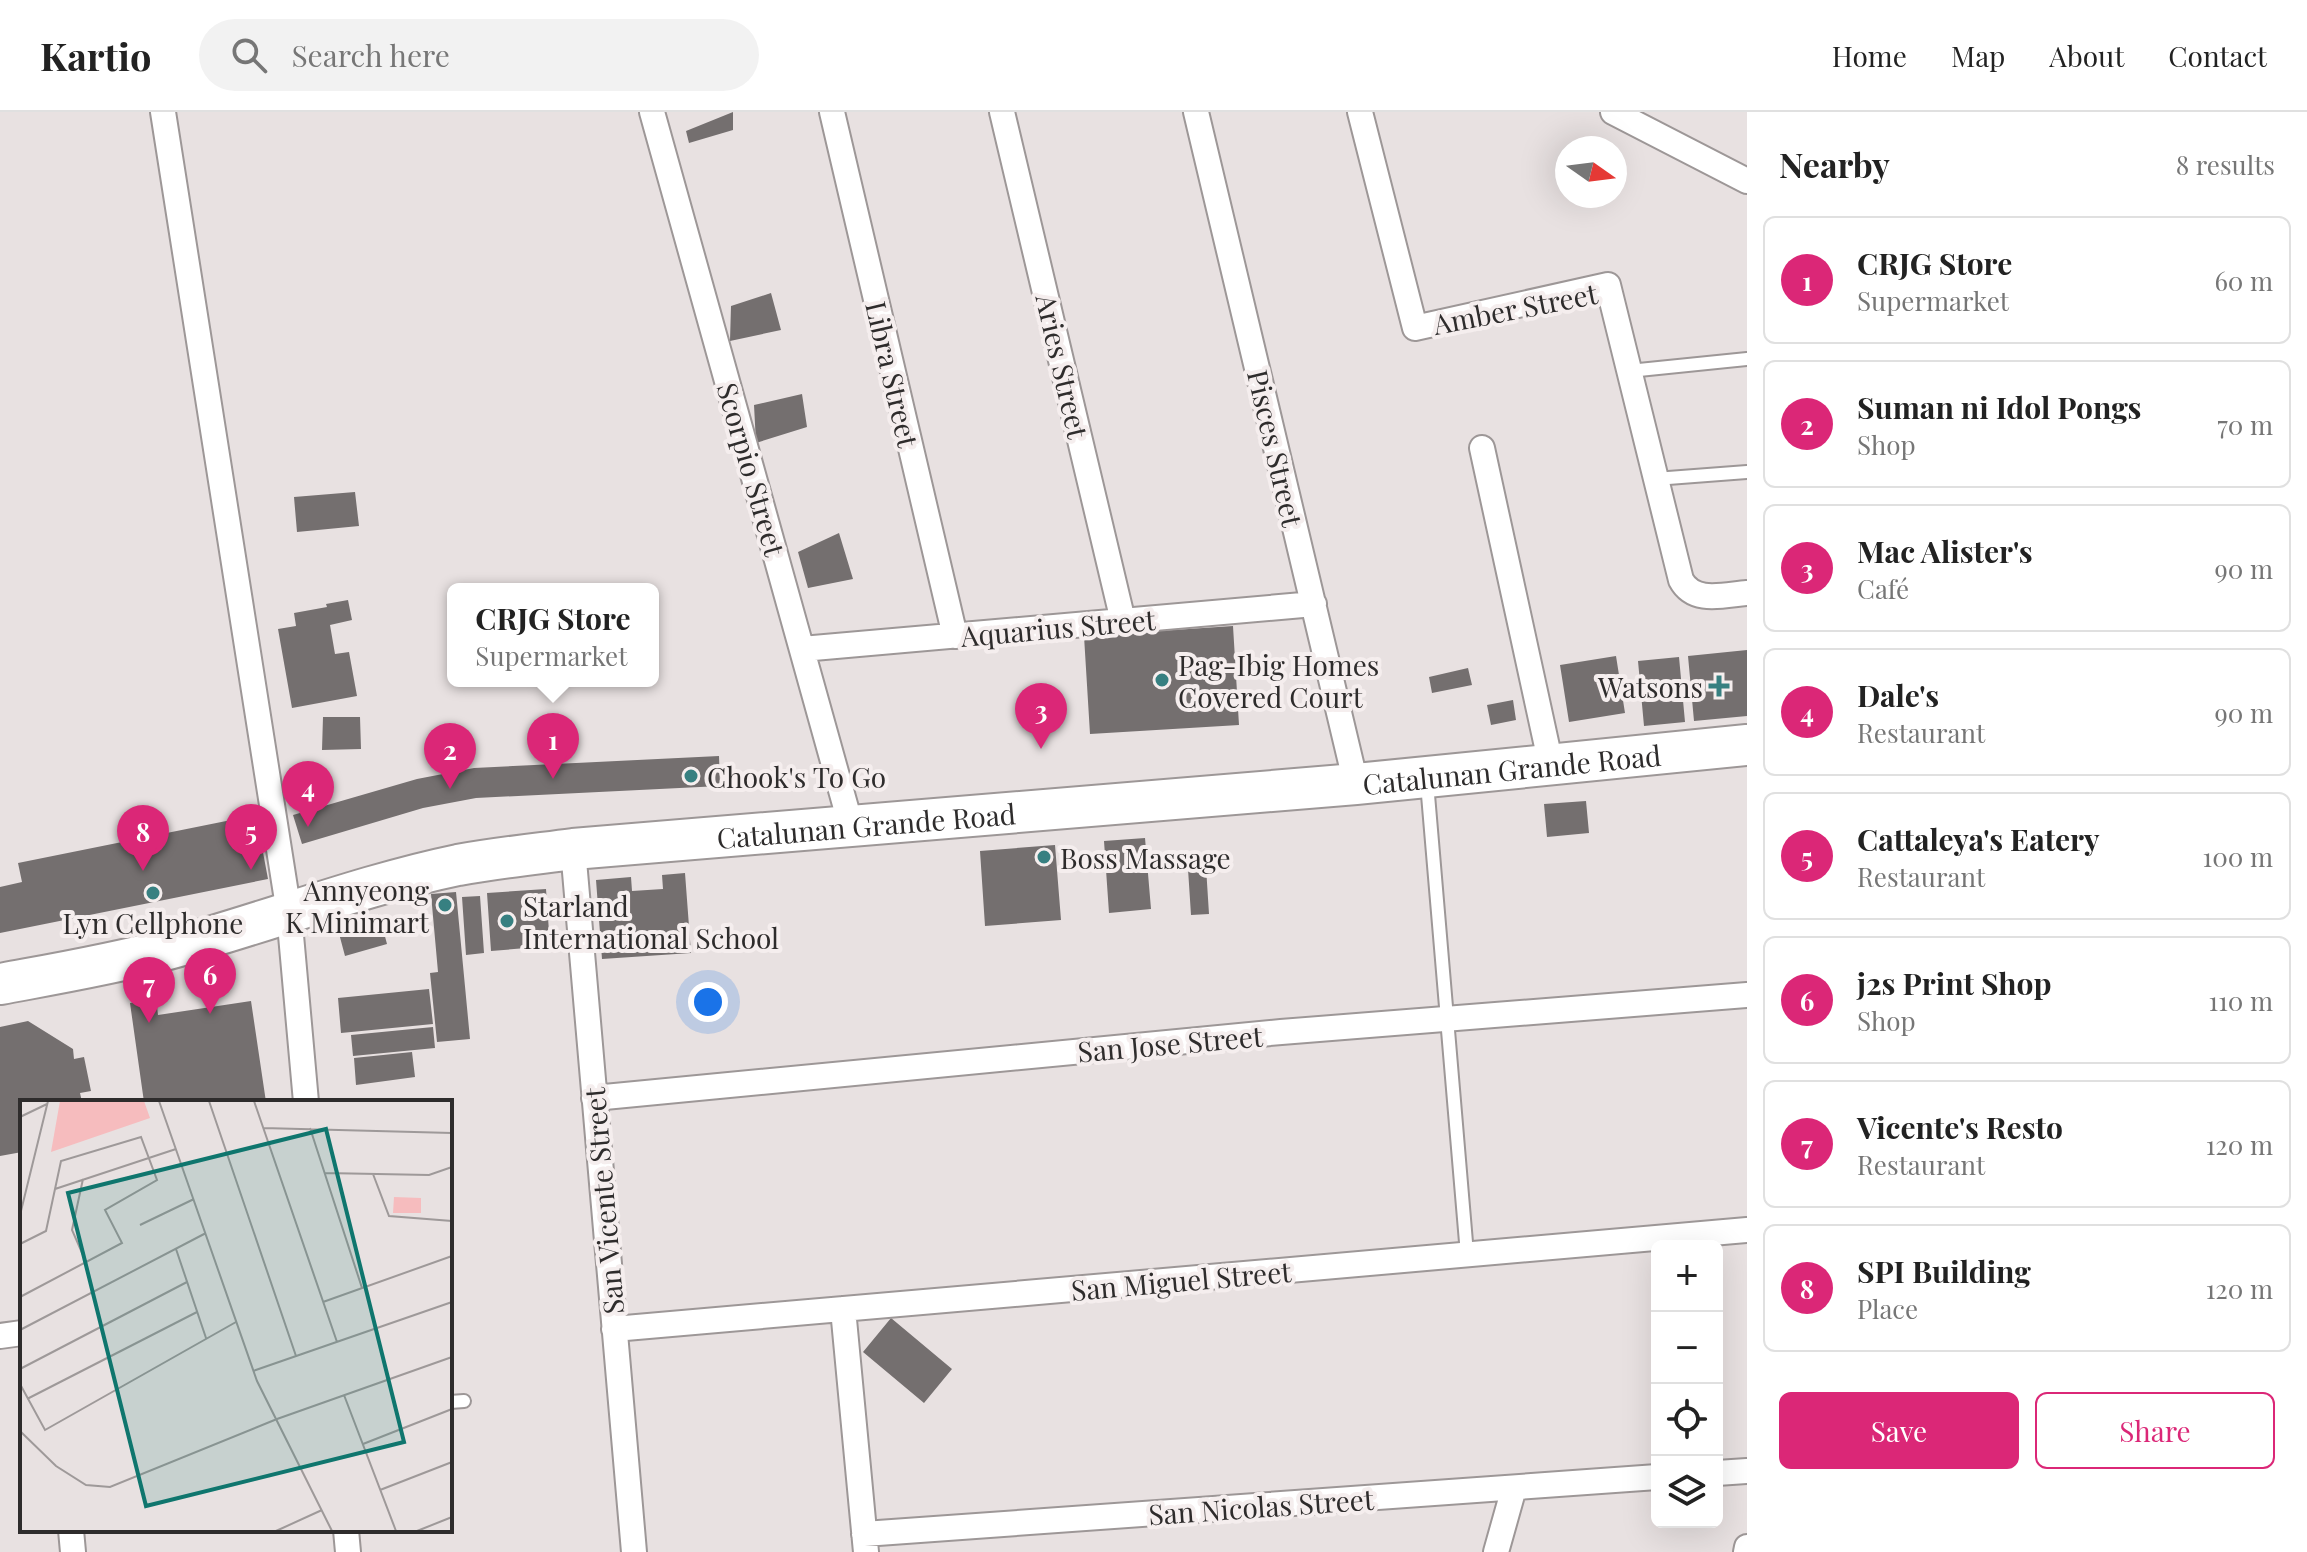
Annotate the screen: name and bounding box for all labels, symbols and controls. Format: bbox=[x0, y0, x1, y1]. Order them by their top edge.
search box bbox=[199, 19, 759, 91]
text: Kartio bbox=[40, 30, 151, 81]
icon: search bbox=[227, 33, 271, 77]
text: Search here bbox=[291, 35, 450, 75]
text: Home bbox=[1832, 37, 1907, 74]
text: Map bbox=[1951, 37, 2005, 74]
text: About bbox=[2049, 37, 2124, 74]
text: Contact bbox=[2168, 37, 2267, 74]
north arrow bbox=[1555, 136, 1627, 208]
text: Nearby bbox=[1779, 141, 1890, 187]
text: 8 results bbox=[2176, 147, 2275, 182]
text: CRJG Store bbox=[1857, 243, 2012, 283]
text: 1 bbox=[1802, 263, 1812, 298]
text: 60 m bbox=[2214, 263, 2273, 298]
street label: Amber Street bbox=[1429, 274, 1601, 342]
text: Supermarket bbox=[1857, 283, 2009, 318]
street label: Aries Street bbox=[1028, 289, 1098, 443]
street label: Libra Street bbox=[858, 297, 928, 452]
street label: Pisces Street bbox=[1240, 366, 1312, 531]
street label: Scorpio Street bbox=[710, 378, 795, 561]
text: Suman ni Idol Pongs bbox=[1857, 387, 2141, 427]
text: 2 bbox=[1800, 407, 1814, 442]
text: 70 m bbox=[2217, 407, 2273, 442]
text: Shop bbox=[1857, 427, 1916, 462]
text: Mac Alister's bbox=[1857, 531, 2033, 571]
text: 3 bbox=[1801, 551, 1813, 586]
text: 90 m bbox=[2215, 551, 2273, 586]
text: Café bbox=[1857, 571, 1909, 606]
popup bbox=[447, 583, 659, 687]
text: CRJG Store bbox=[475, 598, 631, 638]
street label: Aquarius Street bbox=[958, 600, 1158, 654]
text: Supermarket bbox=[475, 638, 627, 673]
place label: Pag-Ibig Homes Covered Court bbox=[1178, 646, 1379, 715]
place label: Watsons bbox=[1597, 668, 1703, 705]
marker: Pag-Ibig Homes Covered Court bbox=[1153, 671, 1171, 689]
text: Dale's bbox=[1857, 675, 1939, 715]
marker: Watsons bbox=[1710, 677, 1728, 695]
pin: 3 bbox=[1015, 683, 1067, 749]
text: 4 bbox=[1800, 695, 1814, 730]
text: 90 m bbox=[2215, 695, 2273, 730]
pin: 1 bbox=[527, 713, 579, 779]
text: Restaurant bbox=[1857, 715, 1985, 750]
pin: 2 bbox=[424, 723, 476, 789]
street label: Catalunan Grande Road bbox=[1361, 735, 1663, 802]
place label: Chook's To Go bbox=[707, 758, 886, 795]
pin: 4 bbox=[282, 761, 334, 827]
marker: Chook's To Go bbox=[682, 767, 700, 785]
street label: Catalunan Grande Road bbox=[715, 794, 1017, 855]
pin: 5 bbox=[225, 804, 277, 870]
pin: 8 bbox=[117, 805, 169, 871]
text: Cattaleya's Eatery bbox=[1857, 819, 2100, 859]
place label: Boss Massage bbox=[1060, 839, 1231, 876]
text: 5 bbox=[1801, 839, 1813, 874]
text: 100 m bbox=[2203, 839, 2273, 874]
marker: Boss Massage bbox=[1035, 848, 1053, 866]
text: Restaurant bbox=[1857, 859, 1985, 894]
place label: Annyeong K Minimart bbox=[285, 871, 430, 940]
marker: Lyn Cellphone bbox=[144, 884, 162, 902]
place label: Starland International School bbox=[523, 887, 779, 956]
marker: Annyeong K Minimart bbox=[436, 896, 454, 914]
place label: Lyn Cellphone bbox=[63, 904, 244, 941]
marker: Starland International School bbox=[498, 912, 516, 930]
pin: 6 bbox=[184, 948, 236, 1014]
pin: 7 bbox=[123, 957, 175, 1023]
text: j2s Print Shop bbox=[1857, 963, 2051, 1003]
your location bbox=[688, 982, 728, 1022]
text: 6 bbox=[1800, 983, 1814, 1018]
text: 110 m bbox=[2209, 983, 2273, 1018]
text: Shop bbox=[1857, 1003, 1916, 1038]
street label: San Jose Street bbox=[1076, 1016, 1265, 1070]
street label: San Vicente Street bbox=[575, 1085, 631, 1316]
inset map bbox=[20, 1100, 452, 1532]
text: Vicente's Resto bbox=[1857, 1107, 2063, 1147]
text: 7 bbox=[1801, 1127, 1813, 1162]
text: 120 m bbox=[2206, 1127, 2273, 1162]
text: Restaurant bbox=[1857, 1147, 1985, 1182]
map controls bbox=[1651, 1240, 1723, 1528]
button: + bbox=[1651, 1240, 1723, 1312]
text: SPI Building bbox=[1857, 1251, 2031, 1291]
street label: San Miguel Street bbox=[1069, 1252, 1294, 1308]
text: 8 bbox=[1800, 1271, 1814, 1306]
text: 120 m bbox=[2206, 1271, 2273, 1306]
text: Place bbox=[1857, 1291, 1918, 1326]
button: − bbox=[1651, 1312, 1723, 1384]
button: locate bbox=[1651, 1384, 1723, 1456]
button: Save bbox=[1779, 1392, 2019, 1469]
button: Share bbox=[2035, 1392, 2275, 1469]
button: layers bbox=[1651, 1456, 1723, 1528]
street label: San Nicolas Street bbox=[1147, 1480, 1376, 1532]

